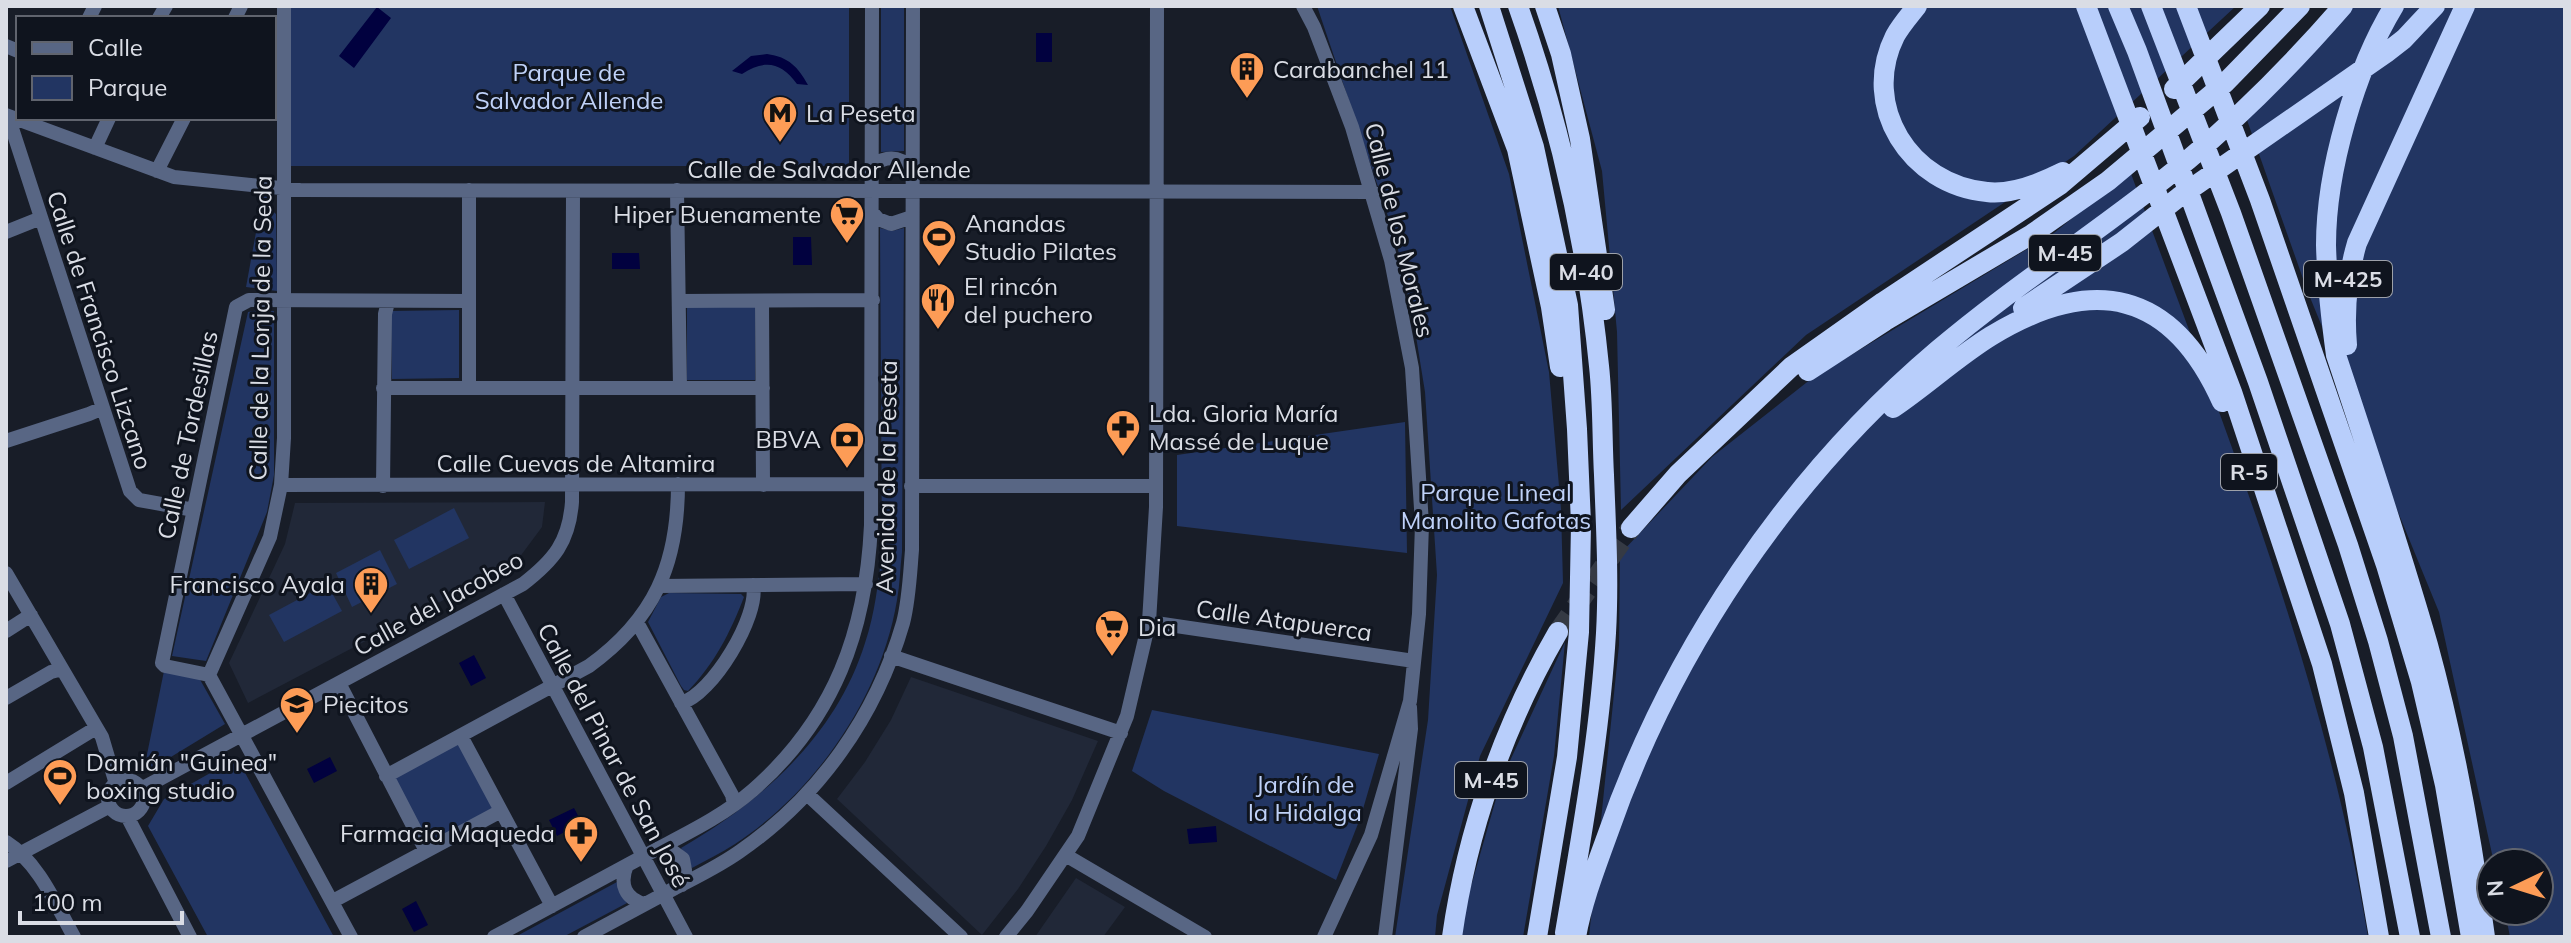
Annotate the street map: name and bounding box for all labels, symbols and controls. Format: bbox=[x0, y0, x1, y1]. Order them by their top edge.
legend bbox=[16, 16, 276, 120]
text: Calle bbox=[88, 32, 143, 62]
building icon: Carabanchel 11 bbox=[1228, 50, 1266, 100]
place label: Carabanchel 11 bbox=[1273, 54, 1449, 84]
park label: Parque de Salvador Allende bbox=[475, 57, 663, 115]
text: Parque bbox=[88, 72, 167, 102]
metro station icon: La Peseta bbox=[761, 94, 799, 144]
place label: La Peseta bbox=[806, 98, 916, 128]
street label: Calle de los Morales bbox=[1359, 119, 1441, 341]
street label: Calle de Salvador Allende bbox=[687, 154, 971, 184]
street label: Calle de la Lonja de la Seda bbox=[242, 175, 278, 481]
street label: Calle de Francisco Lizcano bbox=[41, 187, 159, 473]
supermarket icon: Hiper Buenamente bbox=[828, 195, 866, 245]
place label: Hiper Buenamente bbox=[613, 199, 821, 229]
place label: Anandas Studio Pilates bbox=[965, 208, 1117, 266]
sports icon: Anandas Studio Pilates bbox=[920, 218, 958, 268]
road number: M-45 bbox=[2029, 235, 2101, 271]
road number: M-40 bbox=[1550, 254, 1622, 290]
road number: M-425 bbox=[2304, 261, 2392, 297]
place label: El rincón del puchero bbox=[964, 271, 1093, 329]
restaurant icon: El rincón del puchero bbox=[919, 281, 957, 331]
street label: Calle de Tordesillas bbox=[150, 328, 224, 542]
street label: Avenida de la Peseta bbox=[869, 360, 903, 594]
place label: Lda. Gloria María Massé de Luque bbox=[1149, 398, 1338, 456]
pharmacy icon: Lda. Gloria María Massé de Luque bbox=[1104, 408, 1142, 458]
bank icon: BBVA bbox=[828, 420, 866, 470]
place label: BBVA bbox=[756, 424, 821, 454]
street label: Calle Cuevas de Altamira bbox=[437, 448, 715, 478]
road number: R-5 bbox=[2221, 454, 2277, 490]
park label: Parque Lineal Manolito Gafotas bbox=[1401, 477, 1591, 535]
street label: Calle del Jacobeo bbox=[348, 544, 528, 662]
building icon: Francisco Ayala bbox=[352, 565, 390, 615]
place label: Francisco Ayala bbox=[170, 569, 345, 599]
street label: Calle Atapuerca bbox=[1194, 593, 1374, 647]
supermarket icon: Dia bbox=[1093, 608, 1131, 658]
place label: Dia bbox=[1138, 612, 1176, 642]
street label: Calle del Pinar de San José bbox=[531, 618, 697, 892]
school or university icon: Piecitos bbox=[278, 685, 316, 735]
place label: Piecitos bbox=[323, 689, 409, 719]
place label: Damián "Guinea" boxing studio bbox=[86, 747, 277, 805]
sports icon: Damián "Guinea" boxing studio bbox=[41, 757, 79, 807]
road number: M-45 bbox=[1455, 762, 1527, 798]
park label: Jardín de la Hidalga bbox=[1248, 769, 1362, 827]
pharmacy icon: Farmacia Maqueda bbox=[562, 814, 600, 864]
place label: Farmacia Maqueda bbox=[340, 818, 555, 848]
north arrow bbox=[2475, 847, 2555, 927]
scale bar bbox=[20, 875, 182, 925]
text: N bbox=[2481, 879, 2510, 898]
text: 100 m bbox=[32, 887, 103, 917]

